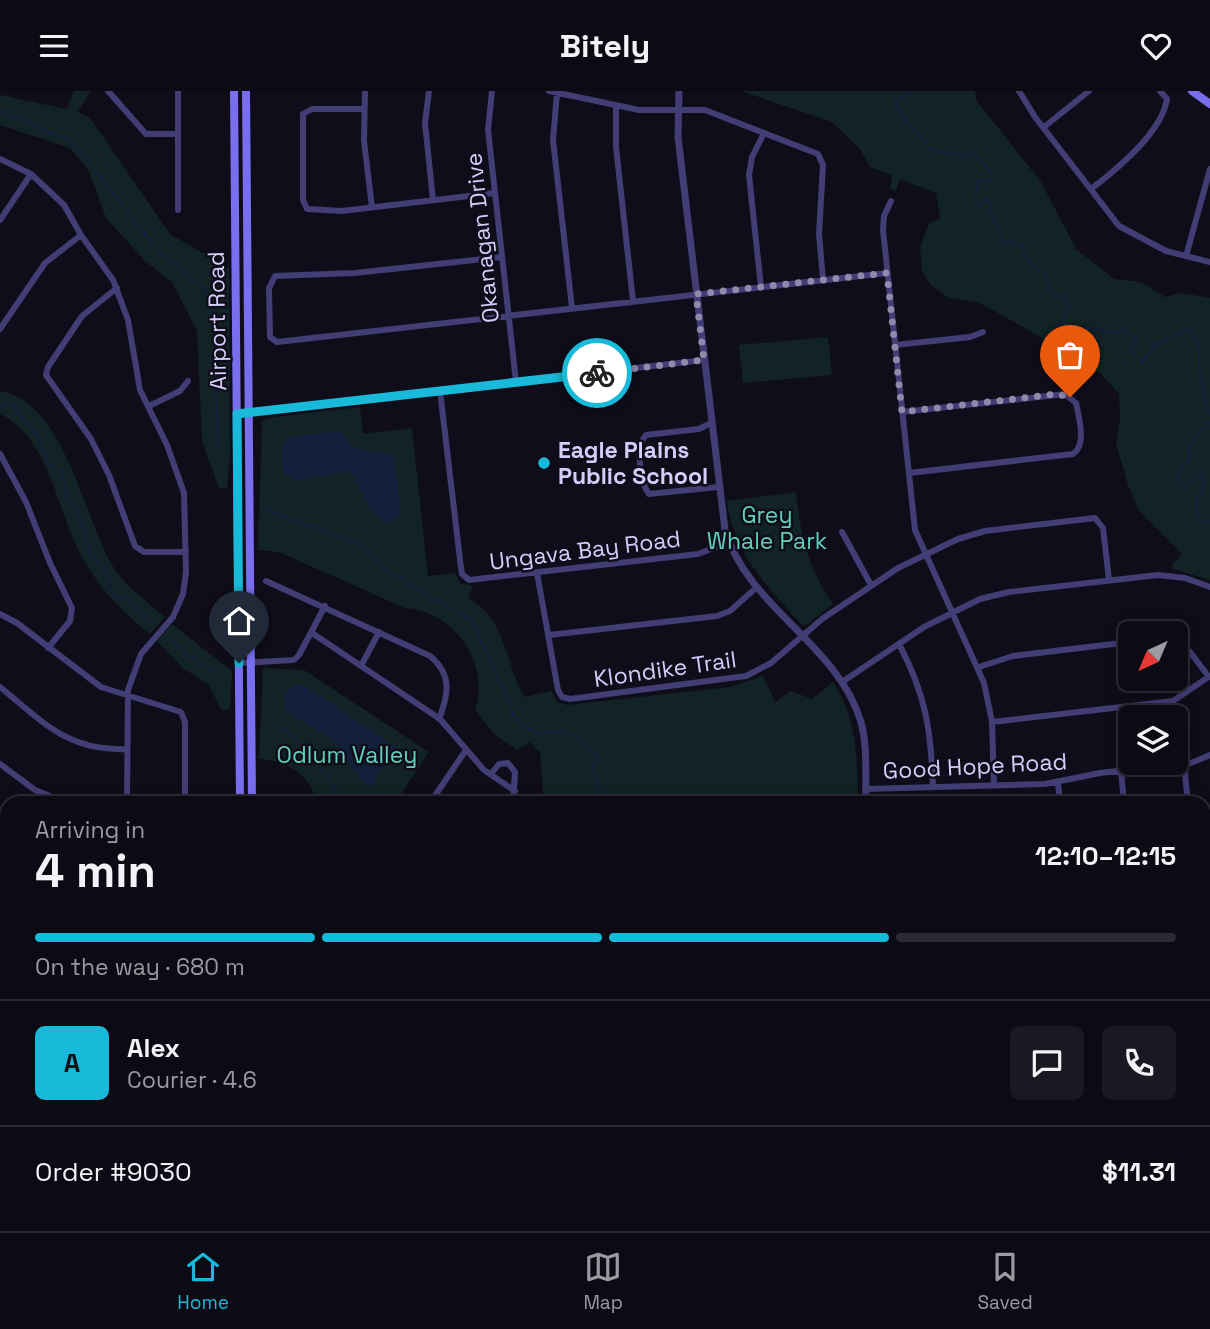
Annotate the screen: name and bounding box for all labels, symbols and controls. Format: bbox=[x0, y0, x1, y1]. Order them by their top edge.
text: Bitely bbox=[560, 26, 650, 66]
icon: menu bbox=[35, 27, 73, 65]
icon: heart bbox=[1137, 27, 1175, 65]
street label: Okanagan Drive bbox=[458, 151, 506, 325]
street label: Airport Road bbox=[201, 251, 233, 391]
pin bbox=[1040, 325, 1100, 397]
icon: bag bbox=[1051, 336, 1089, 374]
courier bbox=[562, 338, 632, 408]
icon: bike bbox=[578, 354, 616, 392]
place label: Eagle Plains Public School bbox=[558, 435, 708, 491]
marker: Eagle Plains Public School bbox=[536, 455, 552, 471]
park label: Grey Whale Park bbox=[707, 500, 827, 556]
street label: Ungava Bay Road bbox=[488, 523, 682, 577]
pin bbox=[209, 591, 269, 663]
icon: home bbox=[220, 602, 258, 640]
north arrow bbox=[1118, 621, 1188, 691]
map controls bbox=[1118, 621, 1188, 775]
street label: Klondike Trail bbox=[592, 644, 738, 694]
button: layers bbox=[1118, 705, 1188, 775]
park label: Odlum Valley bbox=[277, 740, 417, 770]
street label: Good Hope Road bbox=[882, 746, 1068, 786]
text: Arriving in bbox=[35, 815, 145, 845]
text: 12:10–12:15 bbox=[1035, 839, 1176, 873]
text: 4 min bbox=[35, 842, 156, 900]
text: On the way · 680 m bbox=[35, 952, 245, 982]
button: chat bbox=[1010, 1026, 1084, 1100]
button: phone bbox=[1102, 1026, 1176, 1100]
text: Alex bbox=[127, 1031, 180, 1065]
text: A bbox=[64, 1046, 80, 1080]
text: Courier · 4.6 bbox=[127, 1065, 257, 1095]
text: Order #9030 bbox=[35, 1155, 192, 1189]
text: $11.31 bbox=[1102, 1155, 1176, 1189]
tab: Home bbox=[177, 1248, 229, 1315]
tab: Map bbox=[583, 1248, 623, 1315]
tab: Saved bbox=[977, 1248, 1033, 1315]

